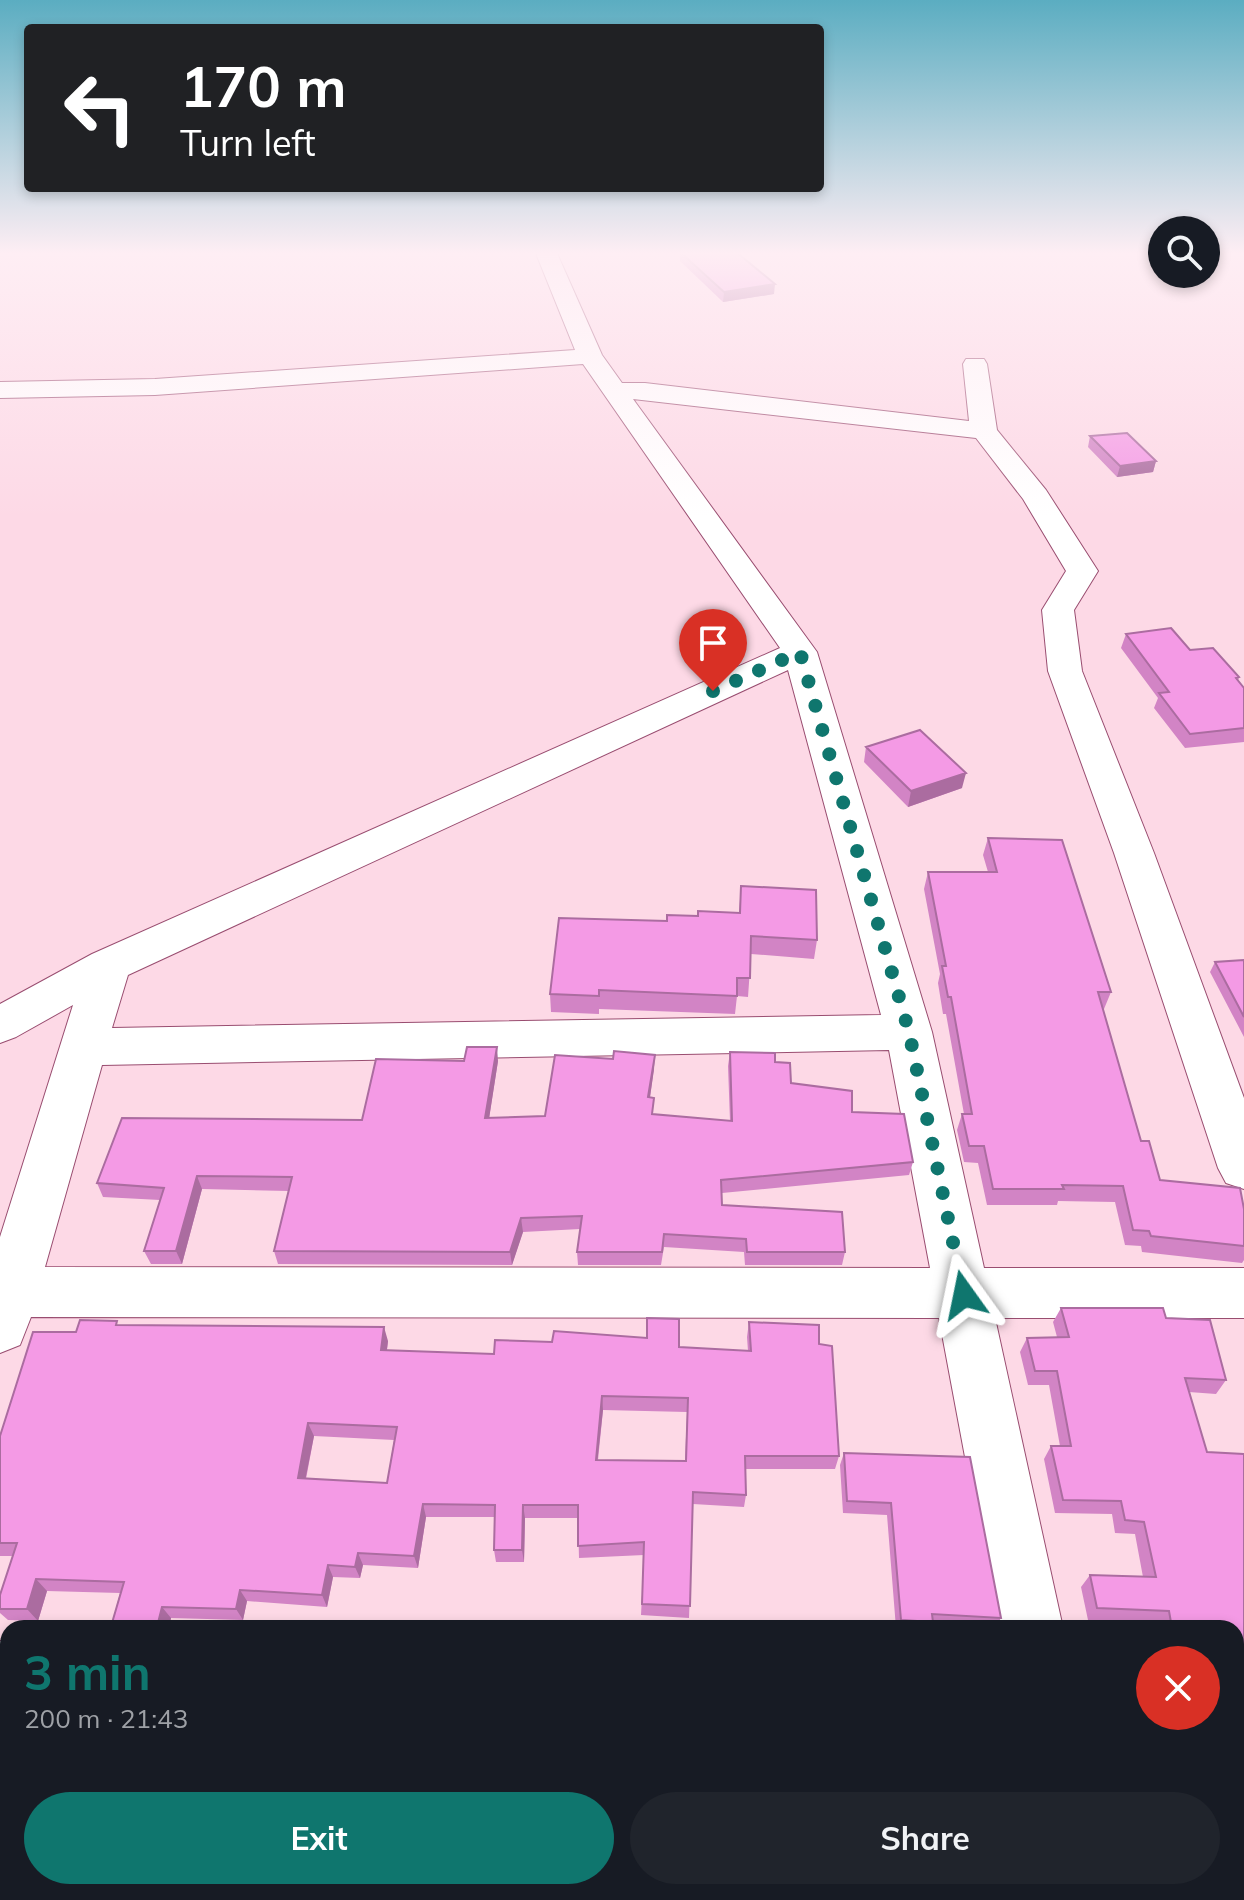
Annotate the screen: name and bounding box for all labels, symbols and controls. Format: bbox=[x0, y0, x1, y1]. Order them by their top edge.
text: 170 m bbox=[180, 51, 347, 121]
icon: left bbox=[48, 56, 152, 160]
text: Turn left bbox=[180, 120, 316, 165]
map controls bbox=[1148, 216, 1220, 288]
button: search bbox=[1148, 216, 1220, 288]
pin bbox=[679, 609, 747, 691]
icon: arrive bbox=[691, 621, 735, 665]
position arrow bbox=[922, 1253, 1006, 1337]
text: 3 min bbox=[24, 1642, 151, 1702]
button: close bbox=[1136, 1646, 1220, 1730]
text: 200 m · 21:43 bbox=[24, 1702, 188, 1735]
button: Exit bbox=[24, 1792, 614, 1884]
button: Share bbox=[630, 1792, 1220, 1884]

